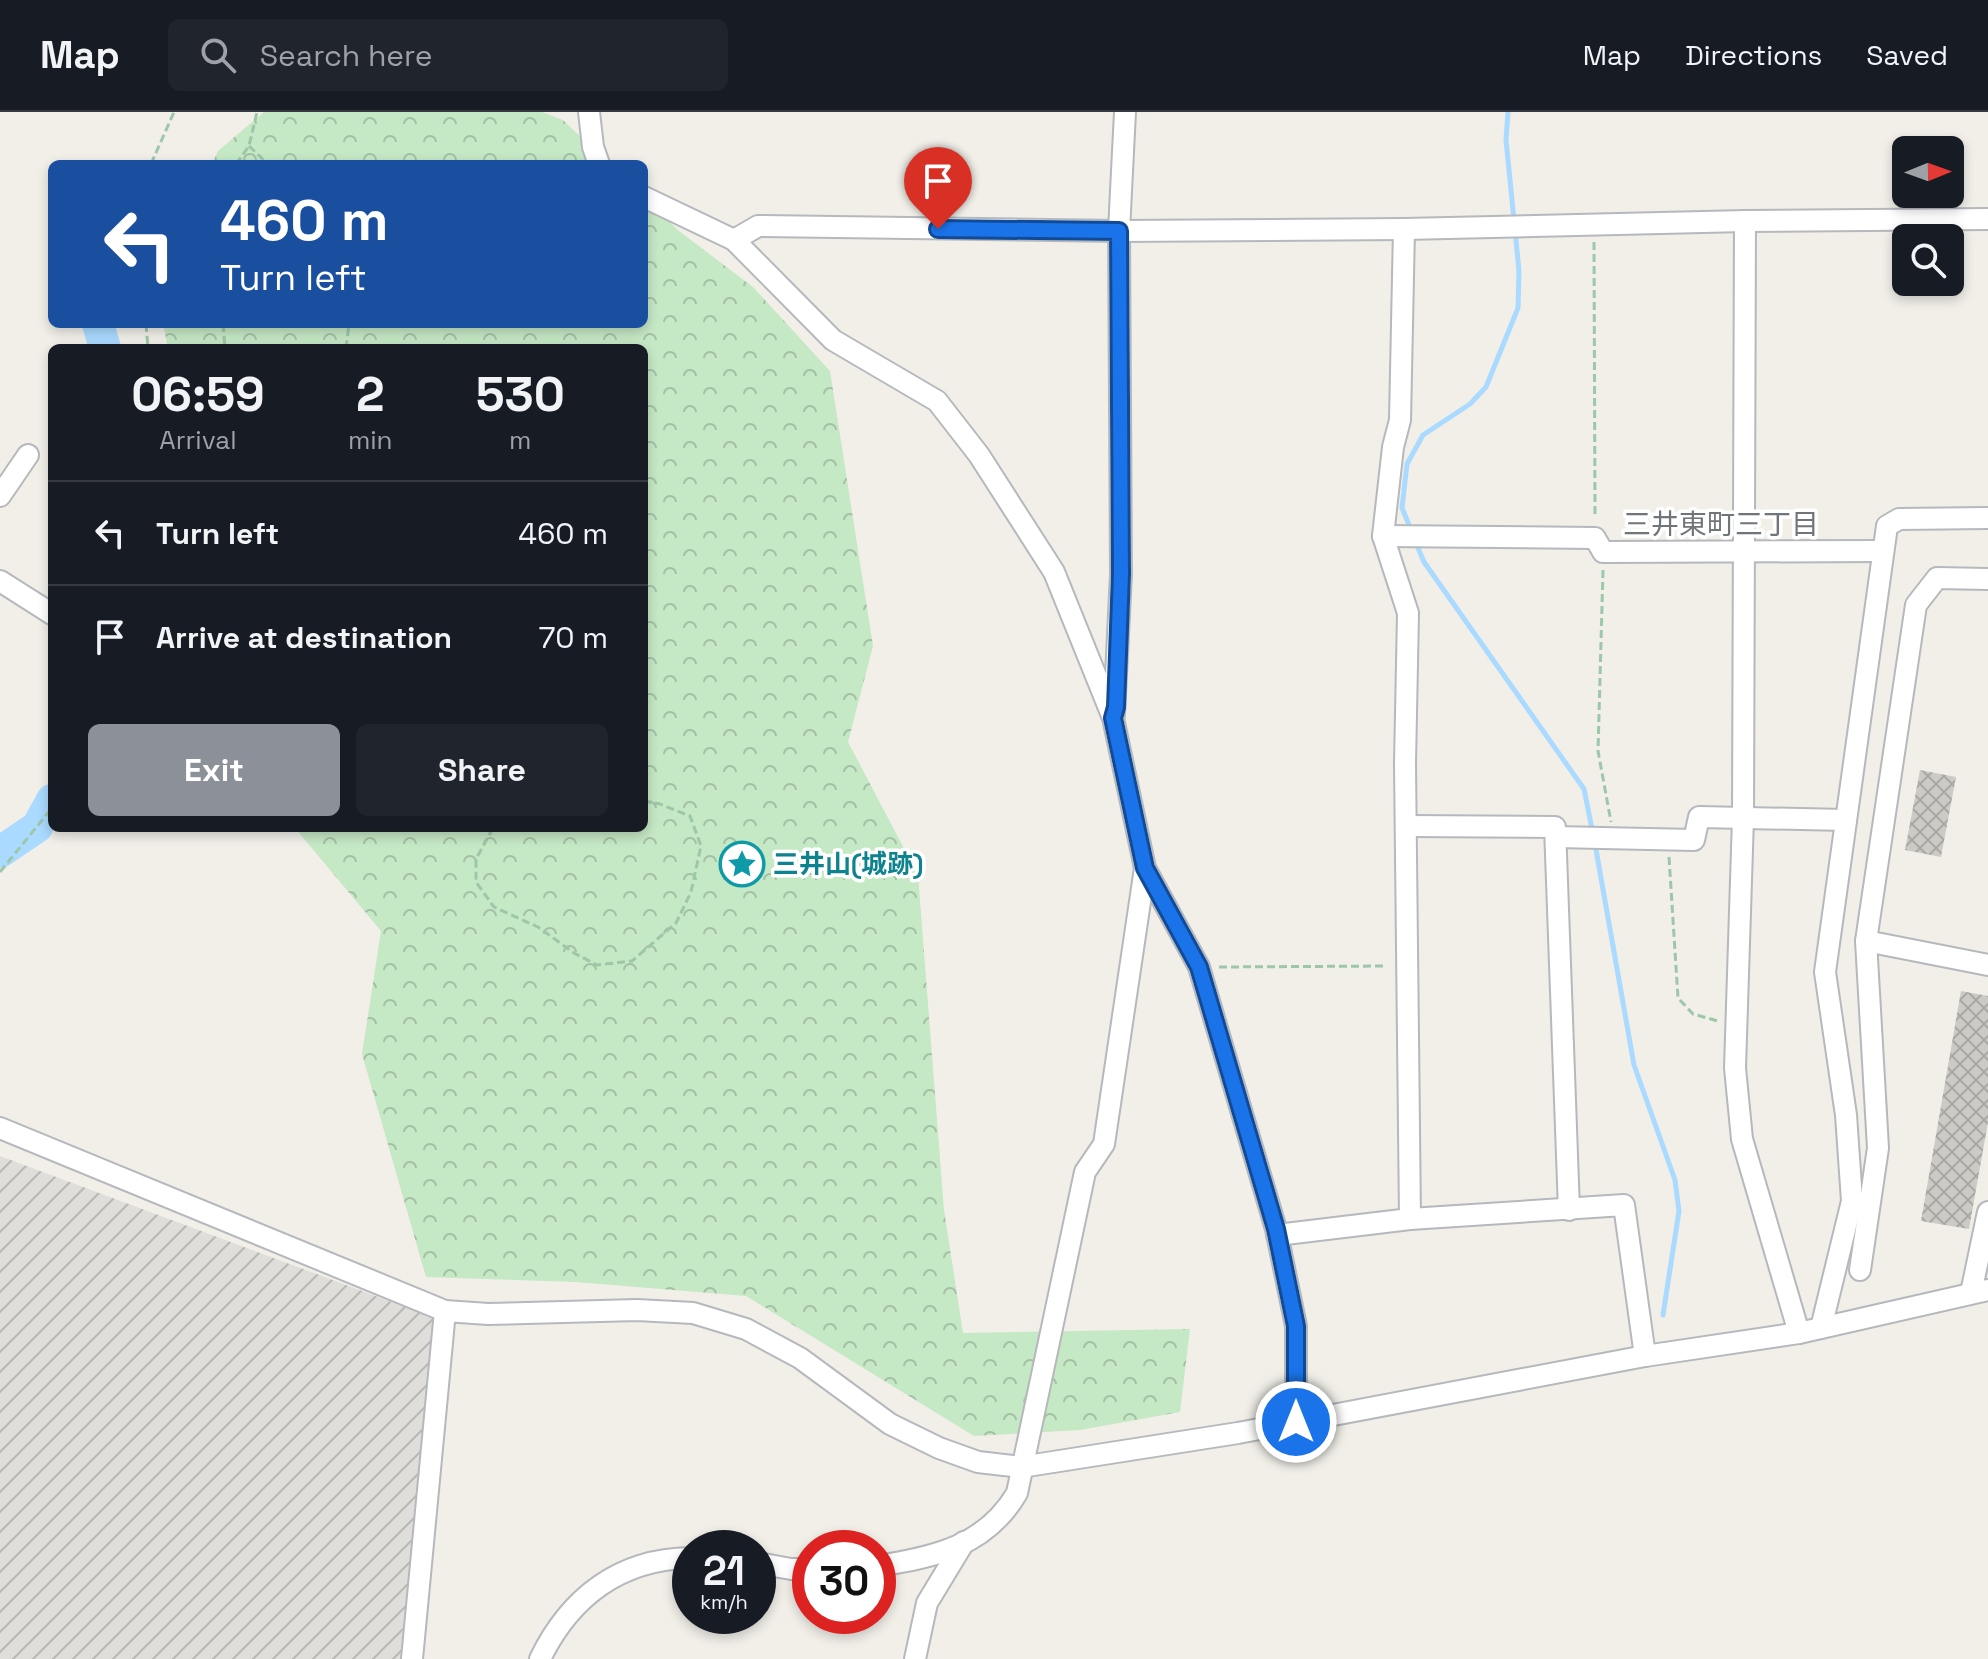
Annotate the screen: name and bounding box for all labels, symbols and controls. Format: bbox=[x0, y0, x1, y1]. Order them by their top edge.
search box bbox=[168, 19, 728, 91]
text: Map bbox=[40, 31, 120, 79]
icon: search bbox=[196, 33, 240, 77]
text: Search here bbox=[260, 36, 433, 75]
text: Map bbox=[1583, 37, 1641, 73]
text: Directions bbox=[1685, 37, 1822, 73]
text: Saved bbox=[1866, 37, 1948, 73]
north arrow bbox=[1892, 136, 1964, 208]
map controls bbox=[1892, 136, 1964, 296]
pin bbox=[904, 147, 972, 229]
icon: arrive bbox=[916, 159, 960, 203]
text: 460 m bbox=[220, 185, 389, 256]
icon: left bbox=[88, 192, 192, 296]
button: search bbox=[1892, 224, 1964, 296]
text: Turn left bbox=[220, 255, 367, 301]
text: 06:59 bbox=[131, 364, 265, 425]
text: 2 bbox=[356, 364, 384, 425]
text: 530 bbox=[476, 364, 565, 425]
text: Arrival bbox=[159, 423, 237, 457]
text: min bbox=[348, 423, 393, 457]
text: m bbox=[509, 423, 531, 457]
district label: 三井東町三丁目 bbox=[1623, 506, 1819, 542]
icon: left bbox=[88, 511, 132, 555]
text: Turn left bbox=[156, 514, 279, 553]
text: 460 m bbox=[518, 514, 608, 553]
icon: arrive bbox=[88, 615, 132, 659]
text: Arrive at destination bbox=[156, 618, 452, 657]
text: 70 m bbox=[539, 618, 608, 657]
button: Exit bbox=[88, 724, 340, 816]
button: Share bbox=[356, 724, 608, 816]
place icon: 三井山(城跡) bbox=[718, 840, 766, 888]
place label: 三井山(城跡) bbox=[773, 847, 924, 881]
position arrow bbox=[1254, 1380, 1338, 1464]
speed limit sign: 30 bbox=[792, 1530, 896, 1634]
text: 21 bbox=[703, 1546, 745, 1597]
text: km/h bbox=[700, 1589, 748, 1615]

